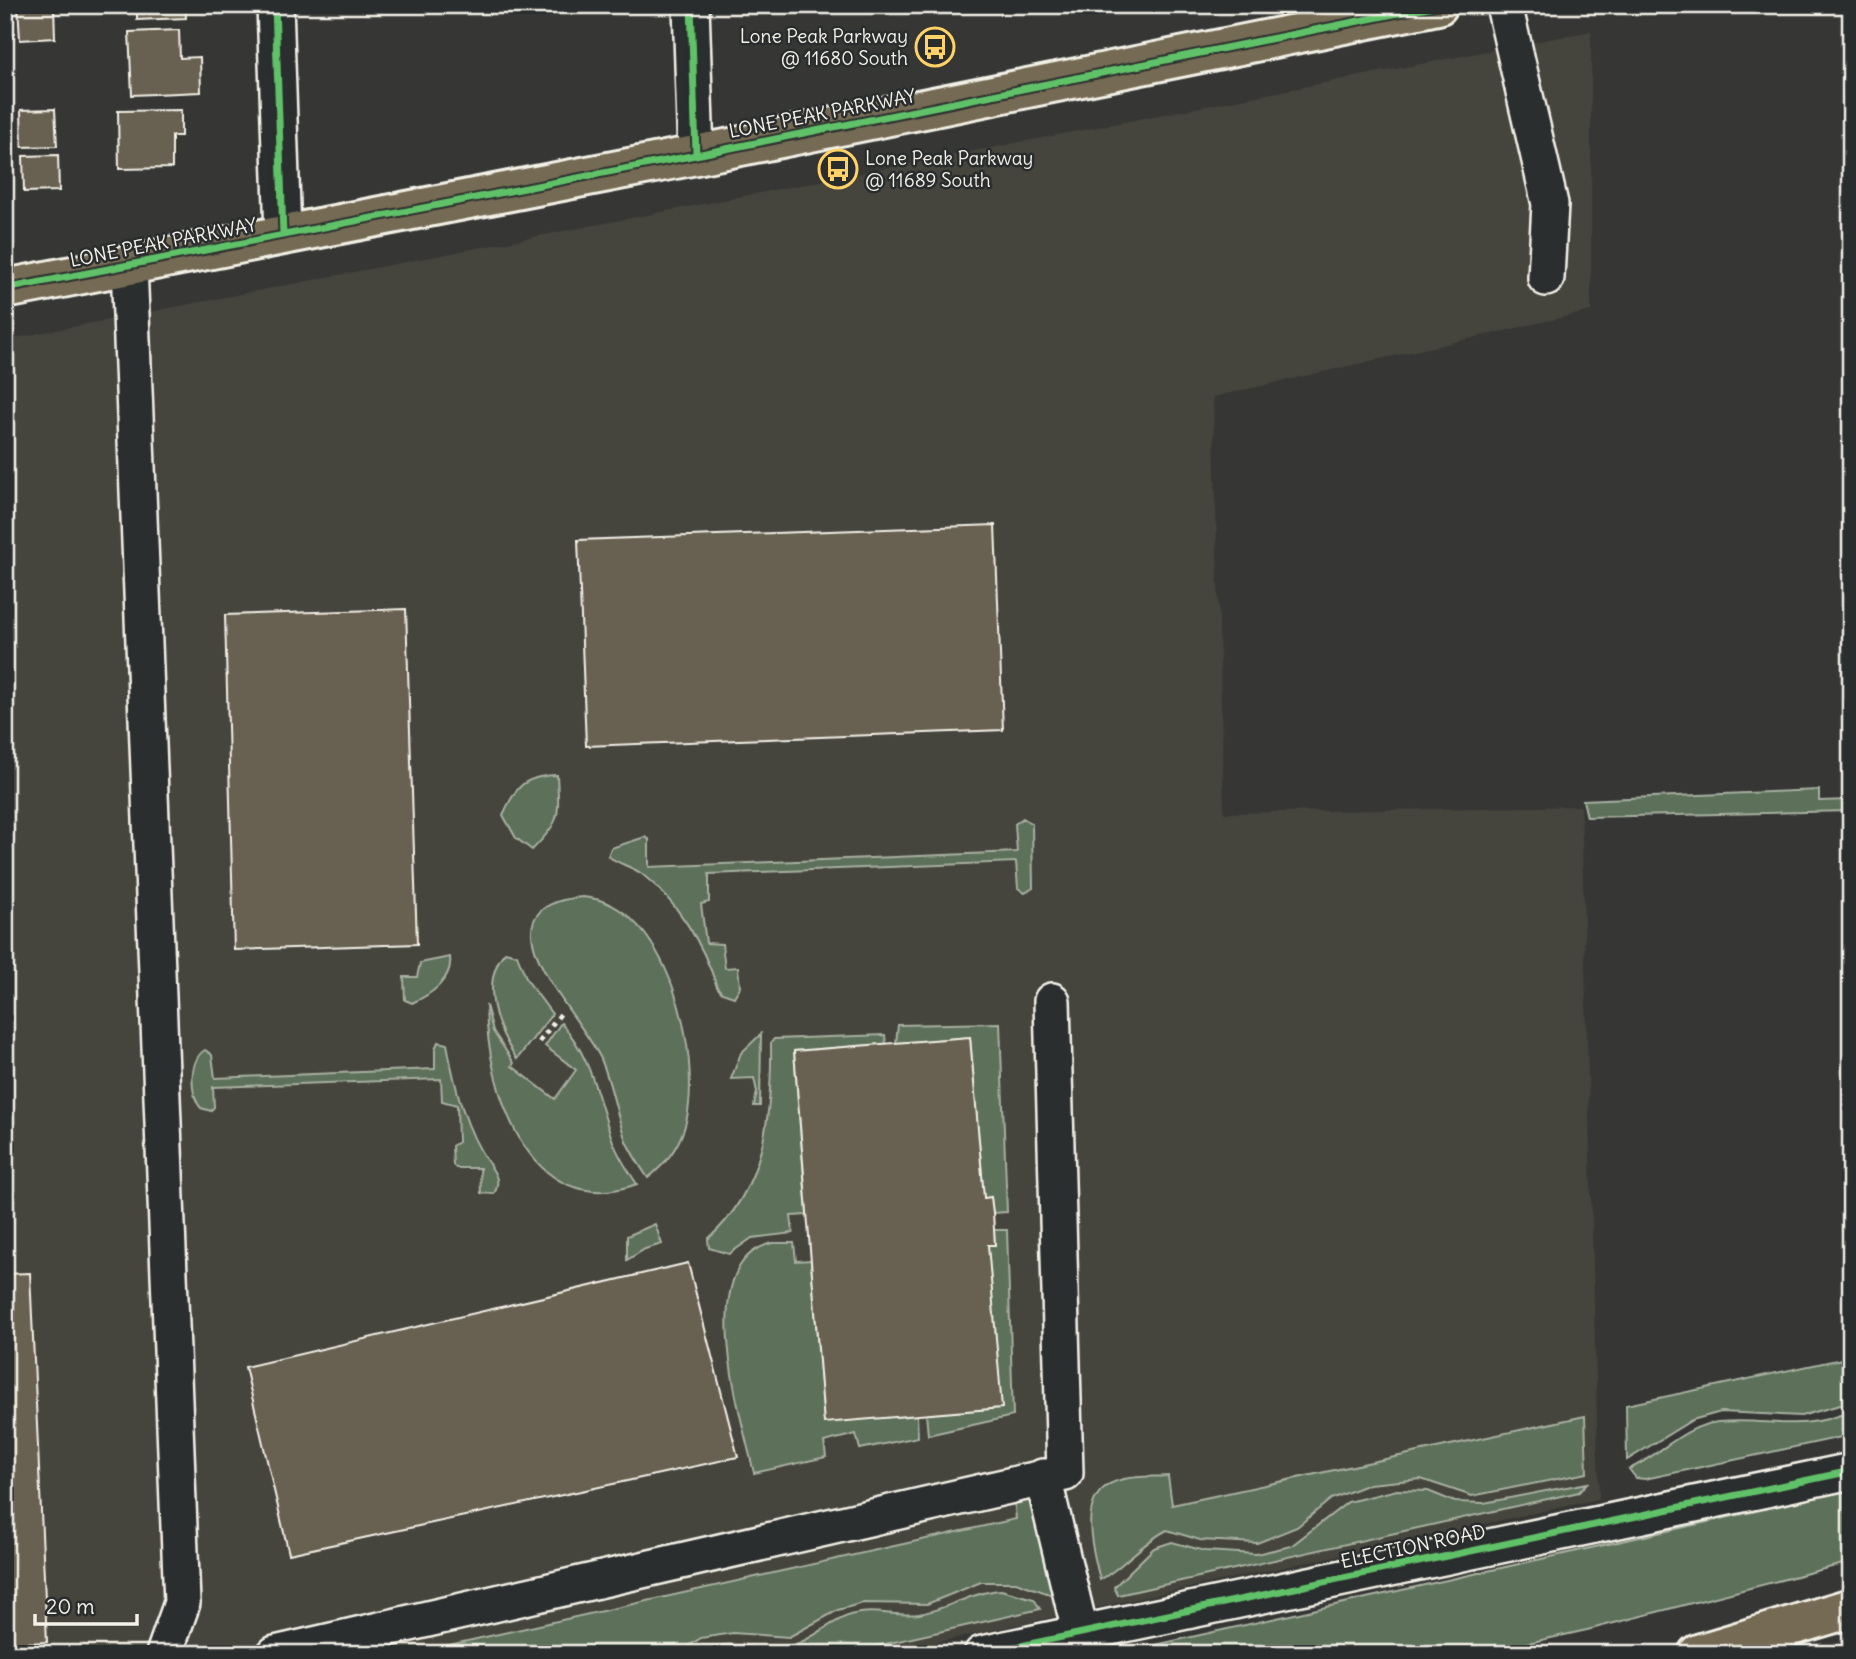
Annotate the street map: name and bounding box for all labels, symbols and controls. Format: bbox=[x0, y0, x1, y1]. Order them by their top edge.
place label: Lone Peak Parkway @ 11680 South bbox=[740, 24, 908, 70]
bus stop icon: Lone Peak Parkway @ 11680 South bbox=[914, 26, 956, 68]
street label: LONE PEAK PARKWAY bbox=[727, 83, 918, 143]
place label: Lone Peak Parkway @ 11689 South bbox=[865, 146, 1033, 192]
bus stop icon: Lone Peak Parkway @ 11689 South bbox=[817, 148, 859, 190]
street label: LONE PEAK PARKWAY bbox=[68, 212, 259, 272]
street label: ELECTION ROAD bbox=[1338, 1519, 1488, 1573]
scale bar bbox=[35, 1582, 136, 1626]
text: 20 m bbox=[46, 1593, 95, 1620]

